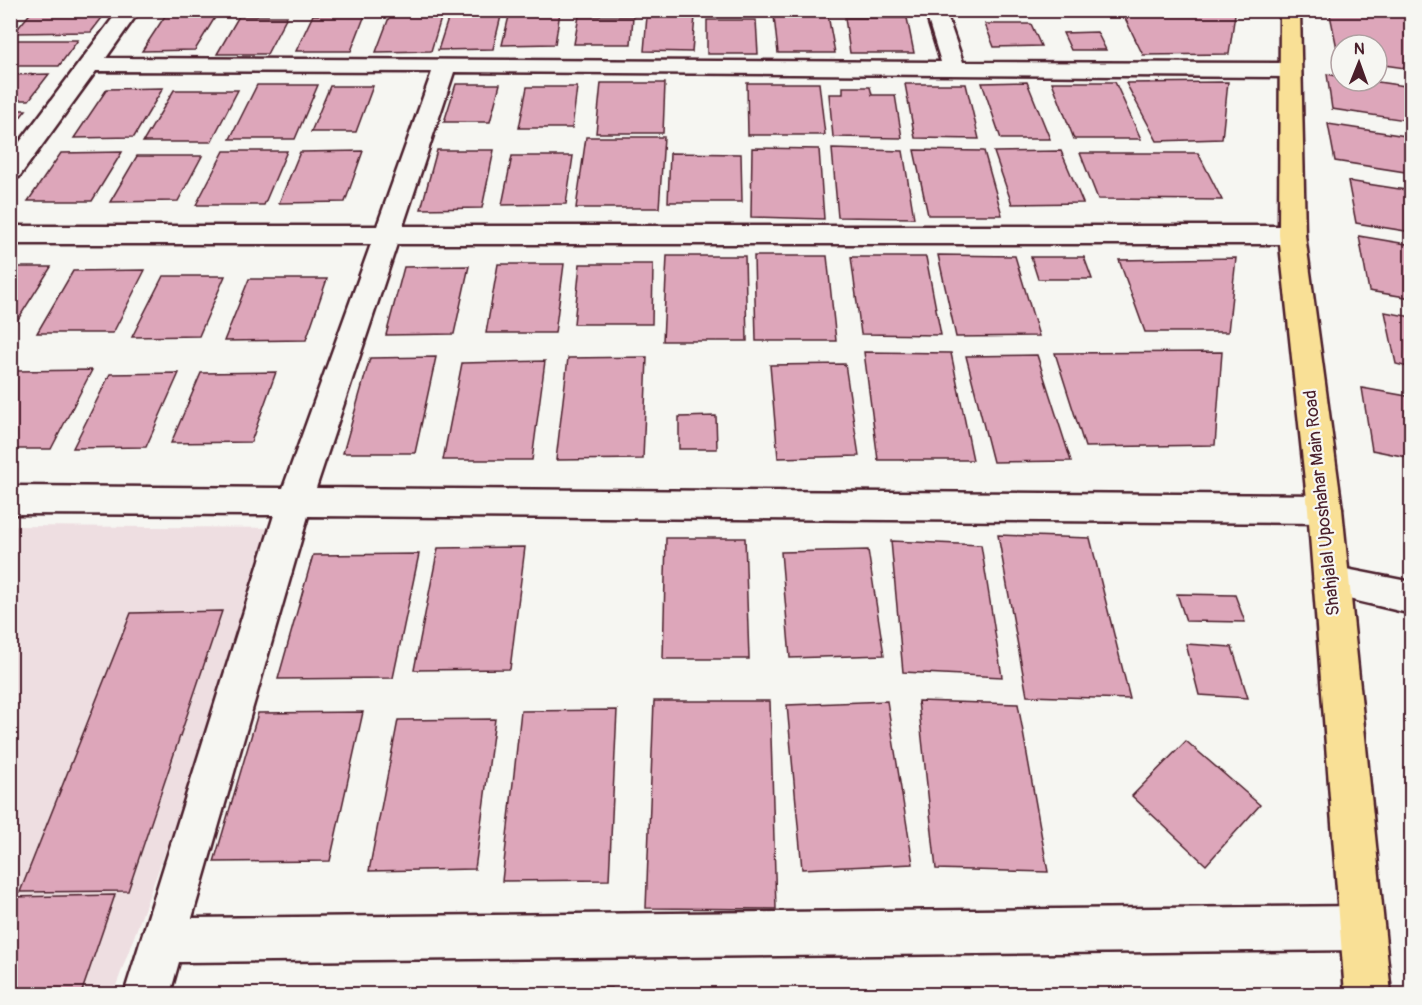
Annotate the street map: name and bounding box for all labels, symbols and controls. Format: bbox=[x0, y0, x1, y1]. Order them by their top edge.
north arrow bbox=[1329, 33, 1389, 93]
text: N bbox=[1354, 39, 1365, 59]
street label: Shahjalal Uposhahar Main Road bbox=[1299, 389, 1345, 617]

